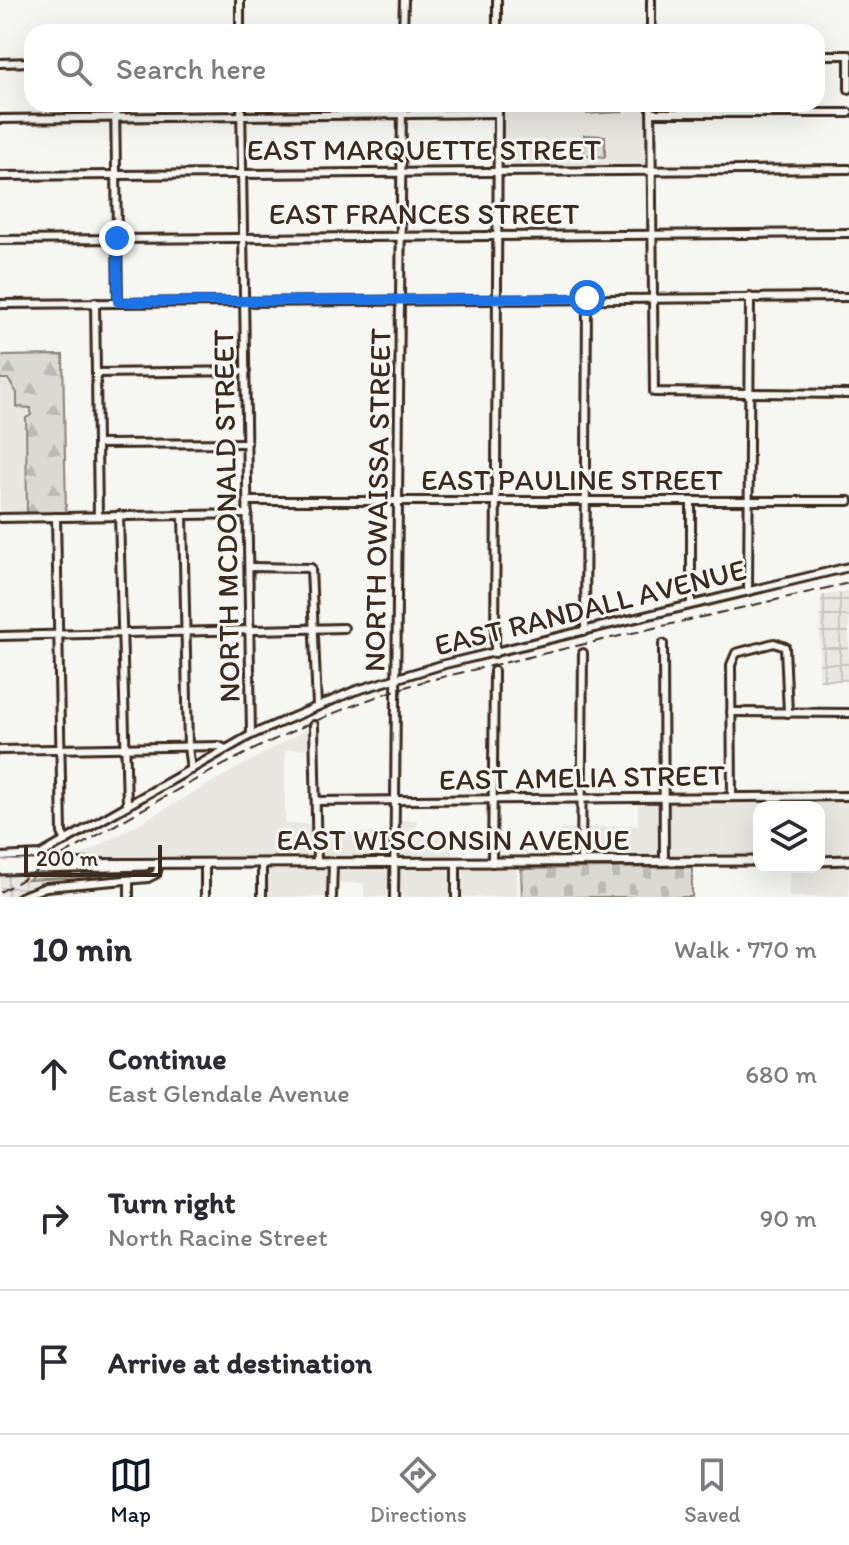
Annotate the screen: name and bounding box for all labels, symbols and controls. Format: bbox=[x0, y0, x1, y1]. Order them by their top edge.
search box bbox=[24, 24, 825, 112]
icon: search bbox=[52, 46, 96, 90]
text: Search here bbox=[116, 50, 266, 87]
street label: EAST MARQUETTE STREET bbox=[247, 131, 601, 168]
street label: EAST FRANCES STREET bbox=[269, 195, 579, 232]
route end bbox=[99, 220, 135, 256]
route start bbox=[569, 280, 605, 316]
street label: NORTH OWAISSA STREET bbox=[355, 327, 399, 672]
street label: NORTH MCDONALD STREET bbox=[204, 329, 248, 703]
street label: EAST PAULINE STREET bbox=[421, 461, 723, 498]
street label: EAST RANDALL AVENUE bbox=[430, 550, 750, 664]
street label: EAST AMELIA STREET bbox=[439, 756, 726, 798]
map controls bbox=[753, 801, 825, 873]
button: layers bbox=[753, 801, 825, 873]
street label: EAST WISCONSIN AVENUE bbox=[276, 821, 630, 858]
scale bar bbox=[24, 841, 162, 877]
text: 200 m bbox=[36, 845, 98, 872]
text: 10 min bbox=[32, 929, 132, 970]
text: Walk · 770 m bbox=[674, 933, 817, 965]
text: Continue bbox=[108, 1040, 227, 1077]
icon: ahead bbox=[32, 1052, 76, 1096]
text: 680 m bbox=[745, 1058, 817, 1090]
text: East Glendale Avenue bbox=[108, 1077, 350, 1109]
text: Turn right bbox=[108, 1184, 236, 1221]
icon: right bbox=[32, 1196, 76, 1240]
text: 90 m bbox=[760, 1202, 817, 1234]
text: North Racine Street bbox=[108, 1221, 328, 1253]
icon: arrive bbox=[32, 1340, 76, 1384]
text: Arrive at destination bbox=[108, 1344, 372, 1381]
tab: Map bbox=[109, 1453, 153, 1528]
tab: Directions bbox=[370, 1453, 467, 1528]
tab: Saved bbox=[684, 1453, 740, 1528]

